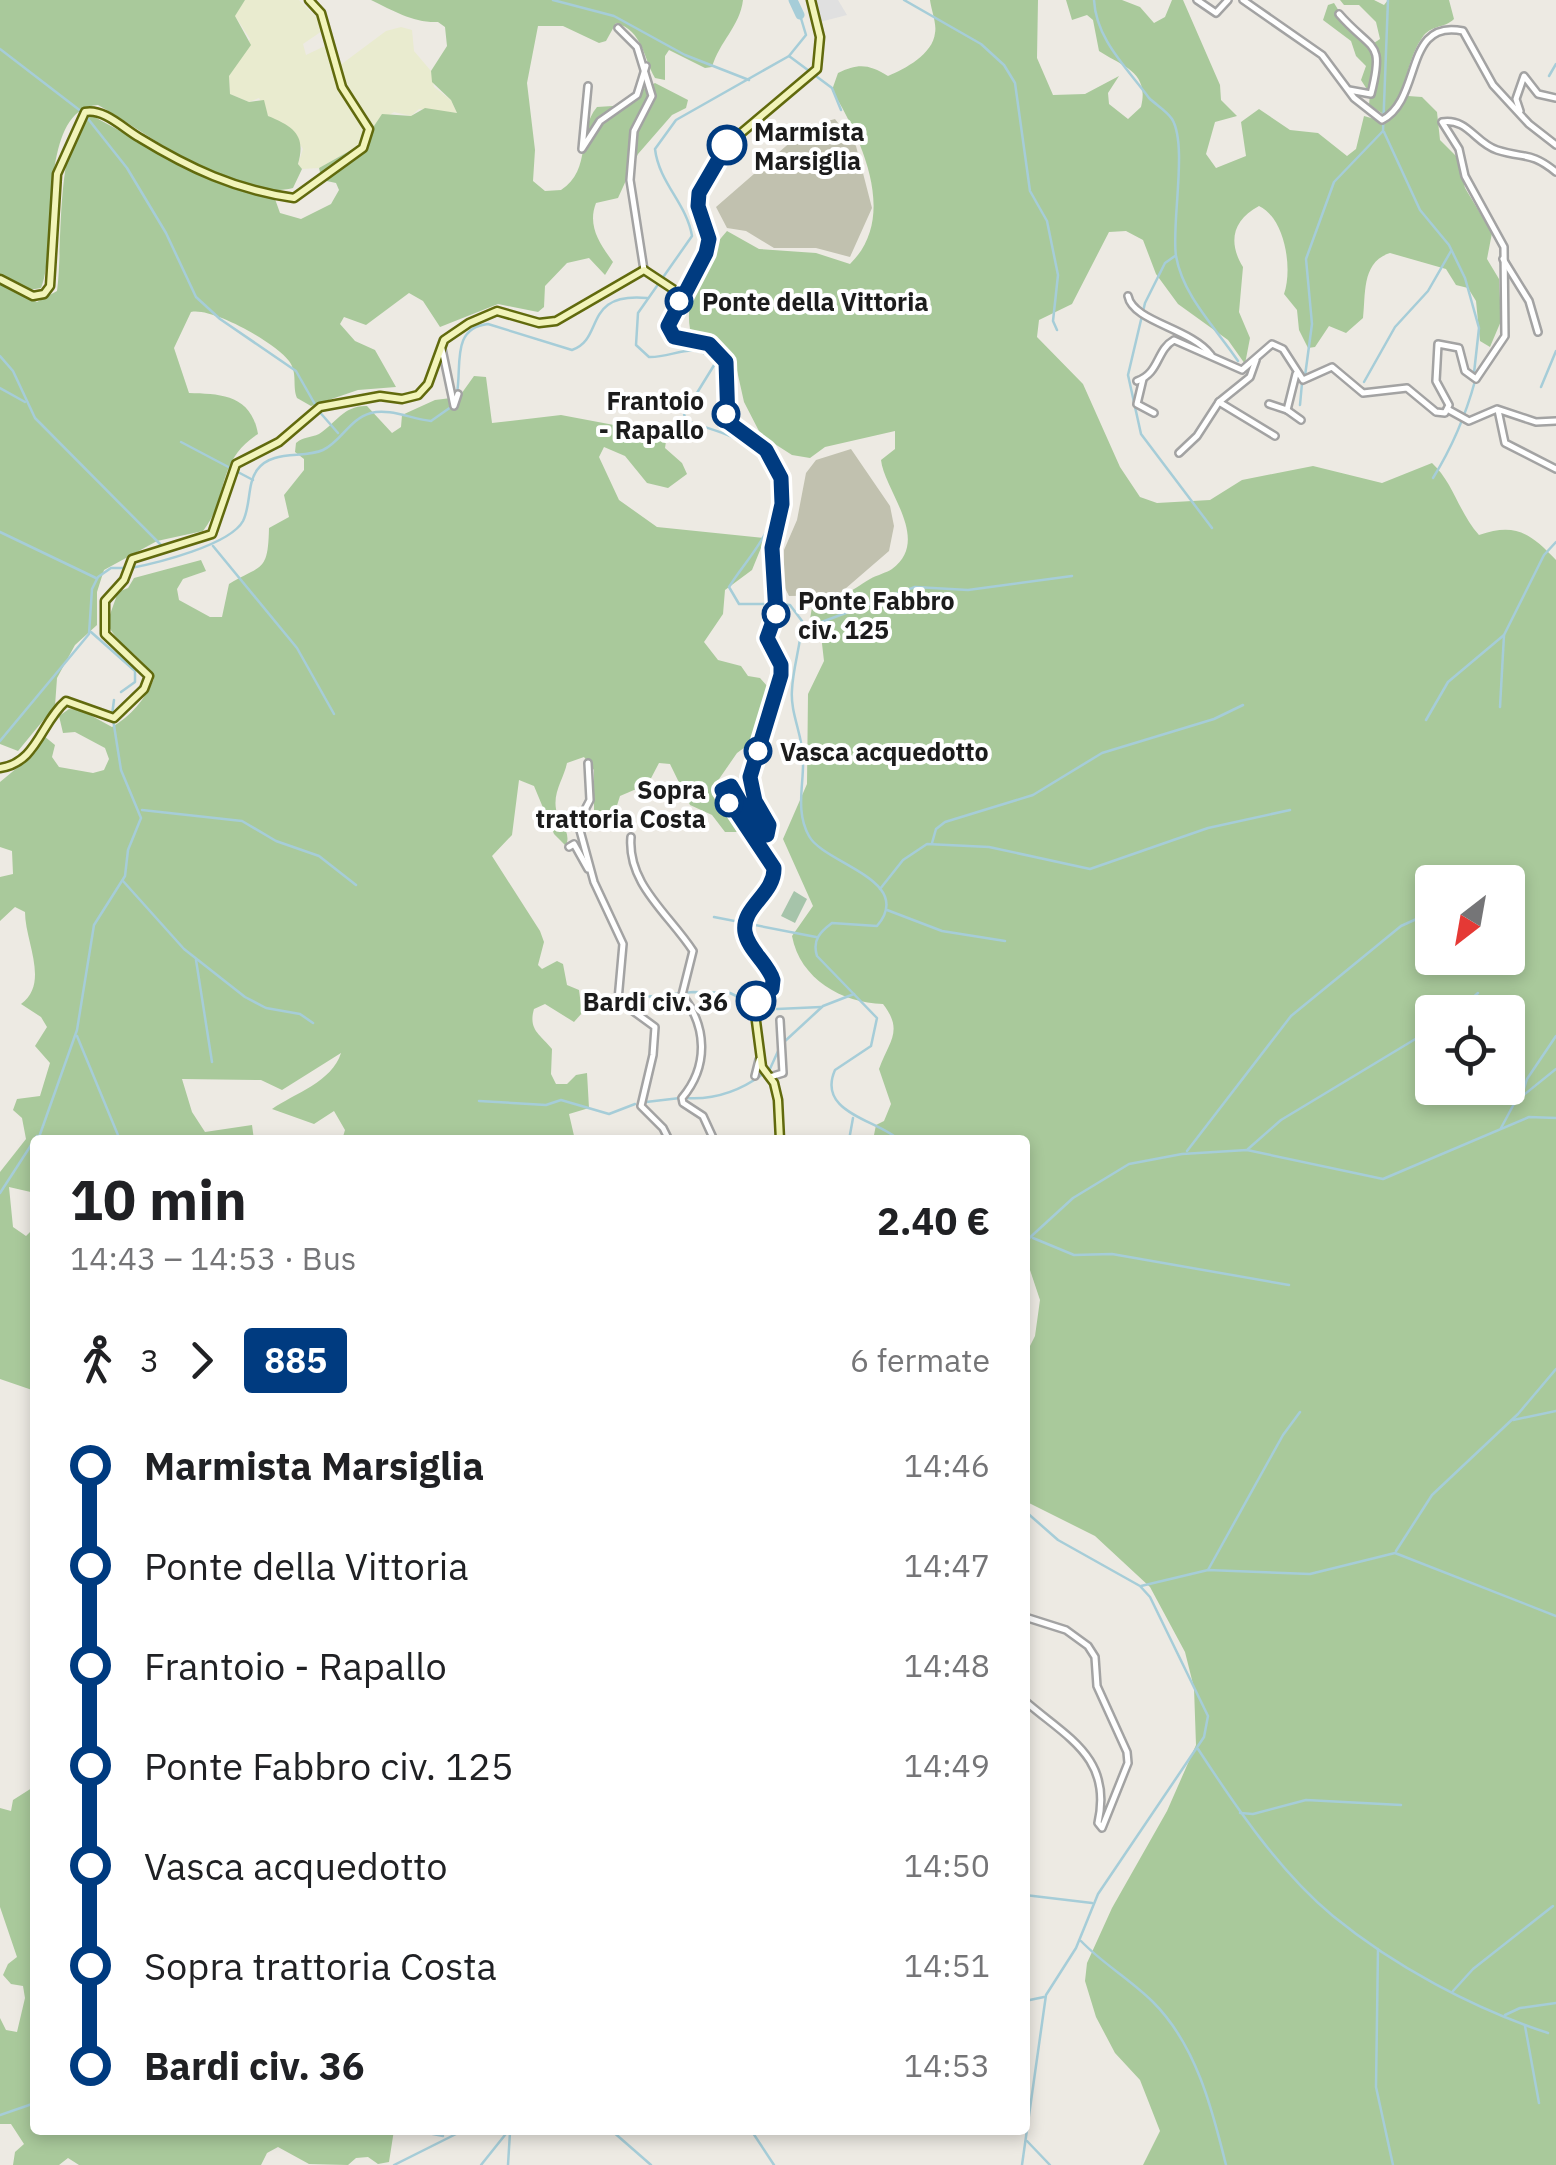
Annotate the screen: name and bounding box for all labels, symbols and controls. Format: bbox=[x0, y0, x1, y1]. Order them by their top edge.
place label: Marmista Marsiglia bbox=[754, 115, 865, 177]
marker: Marmista Marsiglia bbox=[708, 126, 746, 164]
place label: Ponte della Vittoria bbox=[702, 285, 929, 318]
marker: Ponte della Vittoria bbox=[666, 288, 692, 314]
place label: Frantoio - Rapallo bbox=[599, 384, 704, 446]
marker: Frantoio - Rapallo bbox=[713, 401, 739, 427]
place label: Ponte Fabbro civ. 125 bbox=[798, 584, 955, 646]
marker: Ponte Fabbro civ. 125 bbox=[763, 601, 789, 627]
place label: Vasca acquedotto bbox=[780, 735, 988, 768]
marker: Vasca acquedotto bbox=[745, 738, 771, 764]
place label: Sopra trattoria Costa bbox=[536, 773, 706, 835]
marker: Sopra trattoria Costa bbox=[716, 790, 742, 816]
north arrow bbox=[1415, 865, 1525, 975]
map controls bbox=[1415, 865, 1525, 1105]
marker: Bardi civ. 36 bbox=[737, 982, 775, 1020]
place label: Bardi civ. 36 bbox=[583, 985, 728, 1018]
button: locate bbox=[1415, 995, 1525, 1105]
text: 10 min bbox=[70, 1164, 247, 1235]
text: 2.40 € bbox=[877, 1196, 990, 1245]
text: 14:43 – 14:53 · Bus bbox=[70, 1237, 356, 1279]
icon: walk bbox=[70, 1333, 125, 1388]
icon: forward bbox=[174, 1333, 229, 1388]
text: 885 bbox=[264, 1337, 327, 1383]
text: 3 bbox=[140, 1339, 159, 1381]
text: 6 fermate bbox=[850, 1339, 990, 1381]
text: Marmista Marsiglia bbox=[144, 1441, 484, 1490]
text: 14:46 bbox=[904, 1444, 990, 1486]
text: Ponte della Vittoria bbox=[144, 1541, 469, 1590]
text: 14:47 bbox=[904, 1544, 990, 1586]
text: Frantoio - Rapallo bbox=[144, 1641, 447, 1690]
text: 14:48 bbox=[904, 1644, 990, 1686]
text: Ponte Fabbro civ. 125 bbox=[144, 1741, 514, 1790]
text: 14:49 bbox=[904, 1744, 990, 1786]
text: Vasca acquedotto bbox=[144, 1841, 448, 1890]
text: 14:50 bbox=[904, 1844, 990, 1886]
text: Sopra trattoria Costa bbox=[144, 1941, 497, 1990]
text: 14:51 bbox=[904, 1944, 990, 1986]
text: Bardi civ. 36 bbox=[144, 2041, 365, 2090]
text: 14:53 bbox=[904, 2044, 990, 2086]

